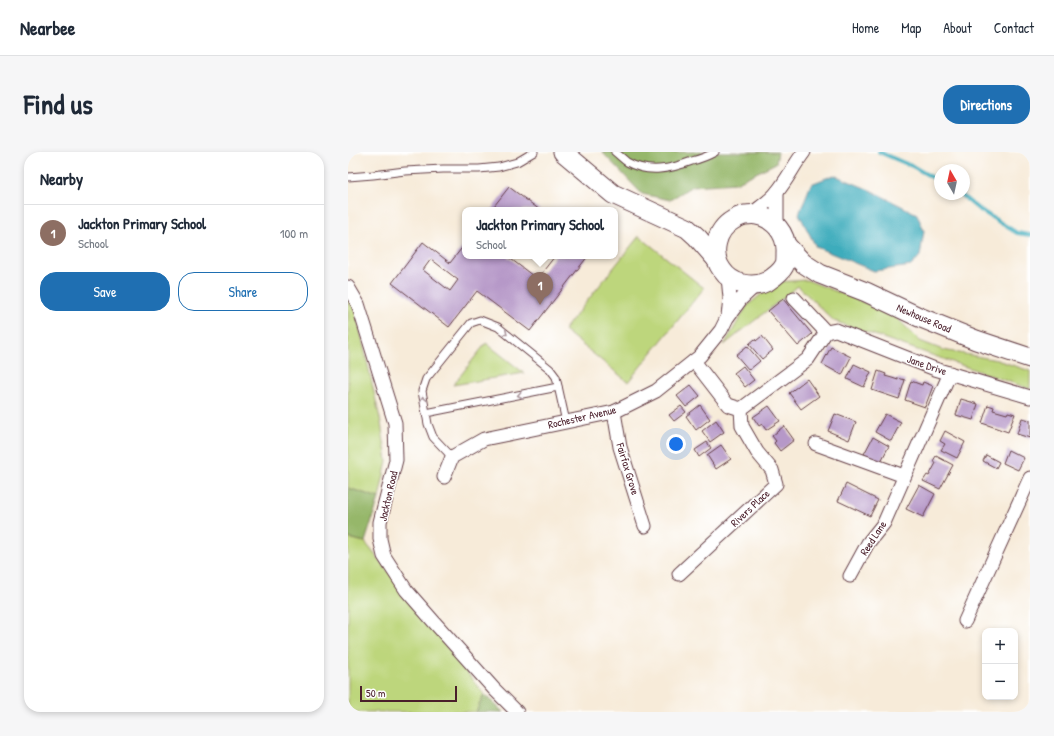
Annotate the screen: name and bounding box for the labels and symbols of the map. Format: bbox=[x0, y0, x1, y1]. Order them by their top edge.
north arrow bbox=[934, 164, 970, 200]
pin: 1 bbox=[527, 272, 553, 305]
street label: Newhouse Road bbox=[895, 300, 954, 336]
one-way arrow bbox=[501, 328, 508, 335]
street label: Jane Drive bbox=[905, 352, 949, 378]
one-way arrow bbox=[517, 390, 523, 398]
one-way arrow bbox=[419, 395, 428, 402]
street label: Rochester Avenue bbox=[546, 402, 618, 432]
your location bbox=[666, 434, 686, 454]
street label: Fairfax Grove bbox=[613, 440, 643, 497]
street label: Jackton Road bbox=[375, 469, 401, 522]
street label: Rivers Place bbox=[728, 486, 773, 530]
street label: Reed Lane bbox=[857, 518, 890, 558]
scale bar bbox=[360, 684, 457, 703]

